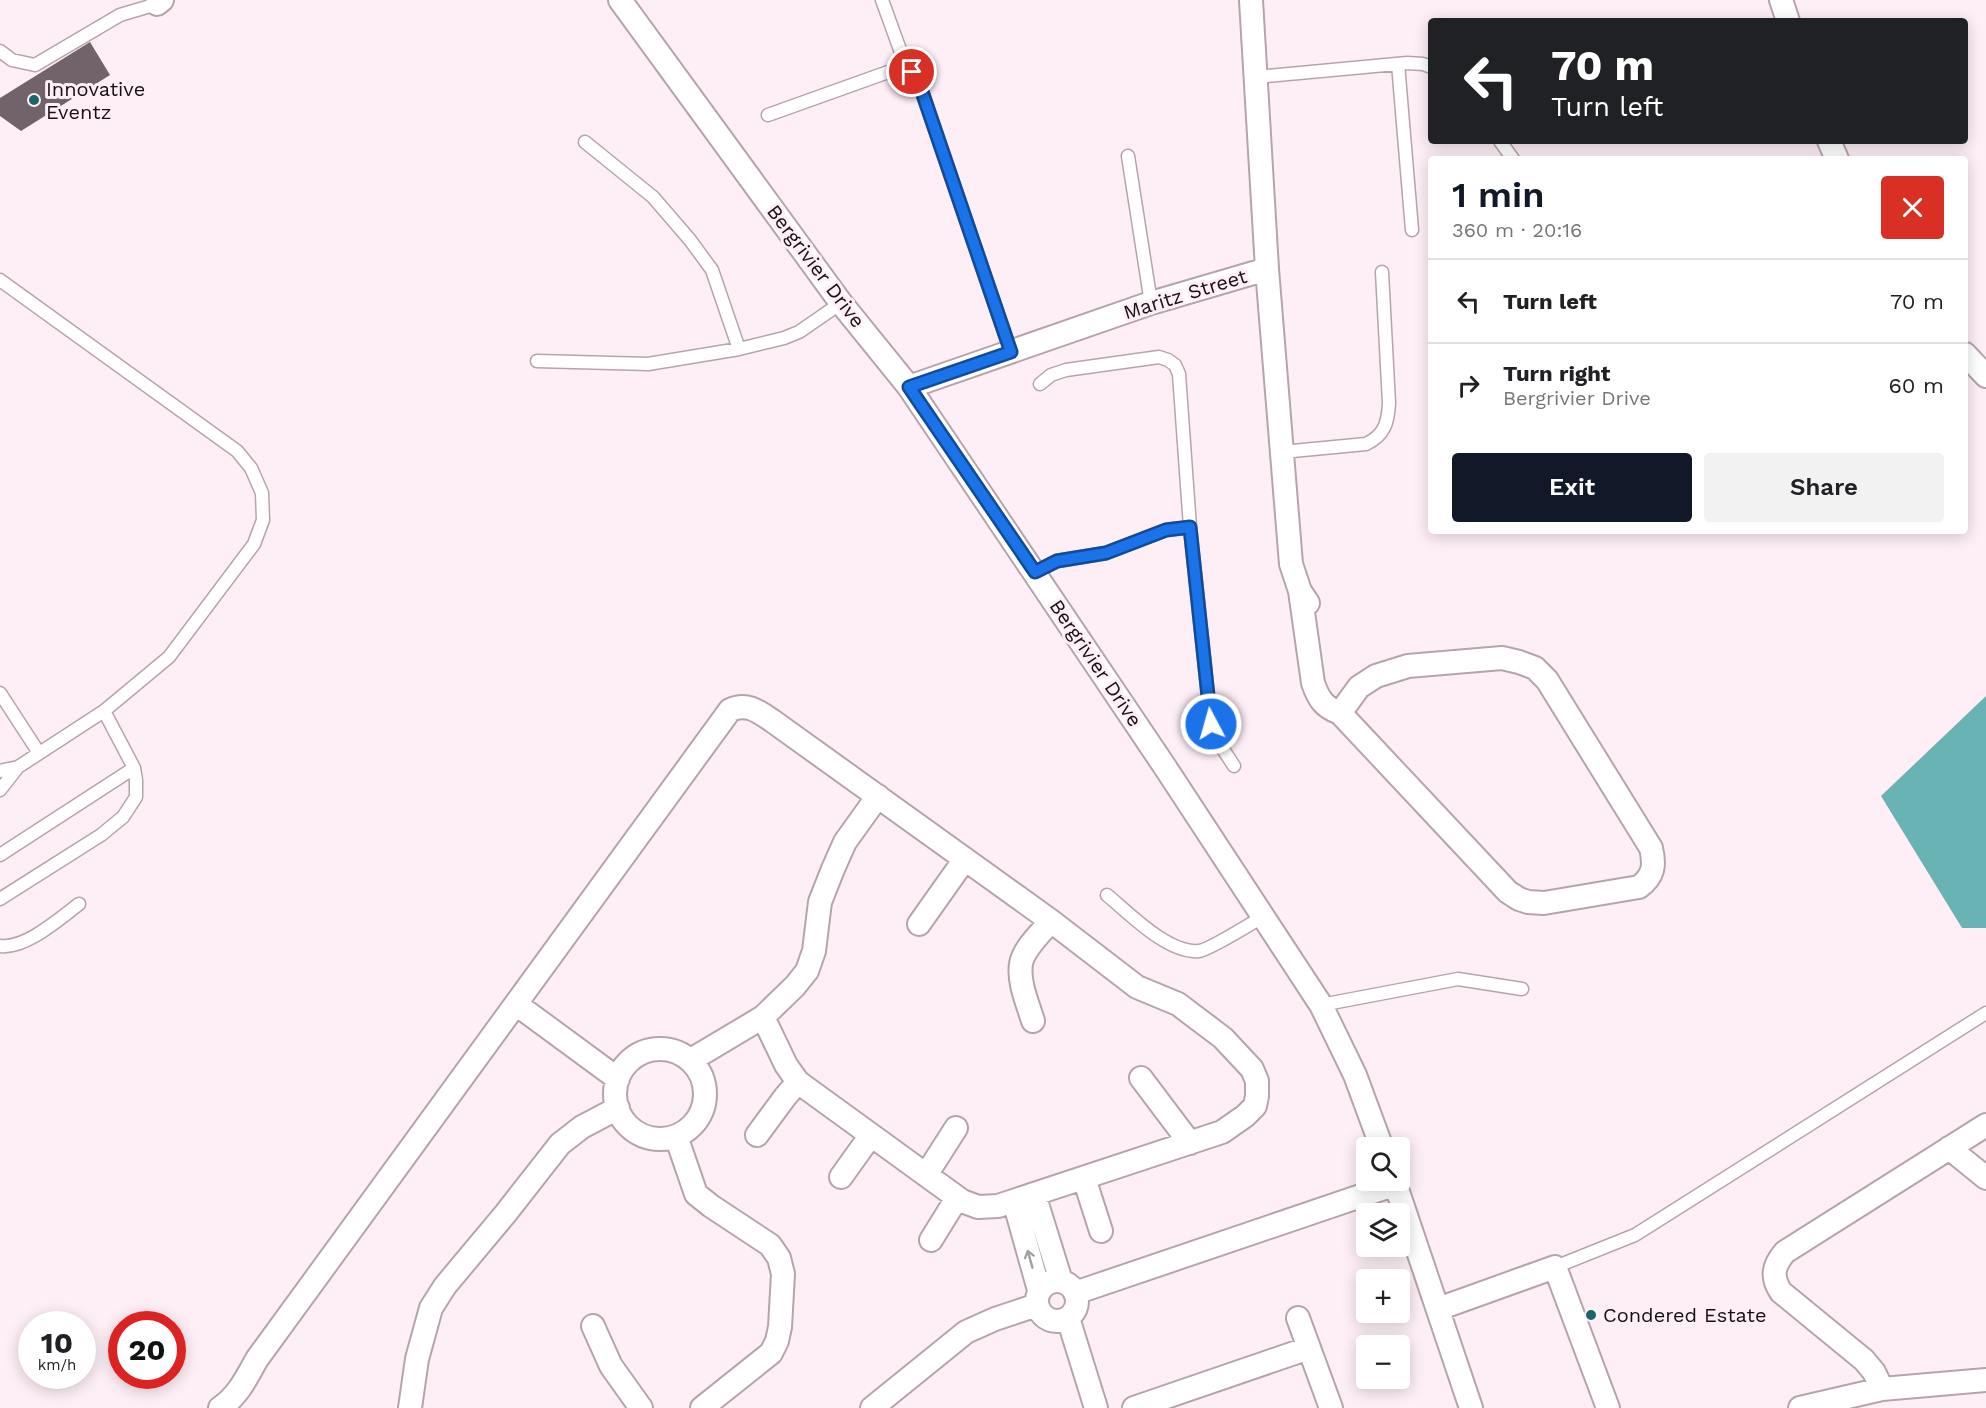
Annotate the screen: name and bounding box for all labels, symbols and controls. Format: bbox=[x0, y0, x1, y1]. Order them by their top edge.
text: 70 m bbox=[1551, 41, 1654, 90]
icon: left bbox=[1452, 42, 1530, 120]
pin bbox=[886, 46, 937, 97]
icon: arrive bbox=[895, 55, 928, 88]
place label: Innovative Eventz bbox=[46, 77, 145, 124]
text: Turn left bbox=[1551, 91, 1663, 123]
marker: Innovative Eventz bbox=[27, 93, 41, 107]
text: 1 min bbox=[1452, 174, 1544, 216]
button: close bbox=[1881, 176, 1944, 239]
street label: Bergrivier Drive bbox=[762, 200, 870, 332]
text: 360 m · 20:16 bbox=[1452, 218, 1582, 242]
street label: Maritz Street bbox=[1120, 264, 1250, 324]
icon: left bbox=[1452, 285, 1485, 318]
text: Turn left bbox=[1503, 289, 1597, 314]
text: 70 m bbox=[1890, 289, 1944, 314]
text: Turn right bbox=[1503, 361, 1610, 386]
icon: right bbox=[1452, 369, 1485, 402]
text: 60 m bbox=[1888, 373, 1944, 398]
text: Bergrivier Drive bbox=[1503, 386, 1651, 410]
button: Exit bbox=[1452, 453, 1692, 522]
button: Share bbox=[1704, 453, 1944, 522]
street label: Bergrivier Drive bbox=[1045, 595, 1147, 731]
position arrow bbox=[1179, 692, 1243, 756]
map controls bbox=[1356, 1137, 1410, 1389]
button: search bbox=[1356, 1137, 1410, 1191]
button: layers bbox=[1356, 1203, 1410, 1257]
one-way arrow bbox=[1024, 1250, 1036, 1269]
button: + bbox=[1356, 1269, 1410, 1323]
place label: Condered Estate bbox=[1603, 1303, 1766, 1327]
marker: Condered Estate bbox=[1584, 1308, 1598, 1322]
speed limit sign: 20 bbox=[108, 1311, 186, 1389]
text: 10 bbox=[41, 1325, 73, 1360]
button: − bbox=[1356, 1335, 1410, 1389]
text: km/h bbox=[38, 1356, 76, 1374]

